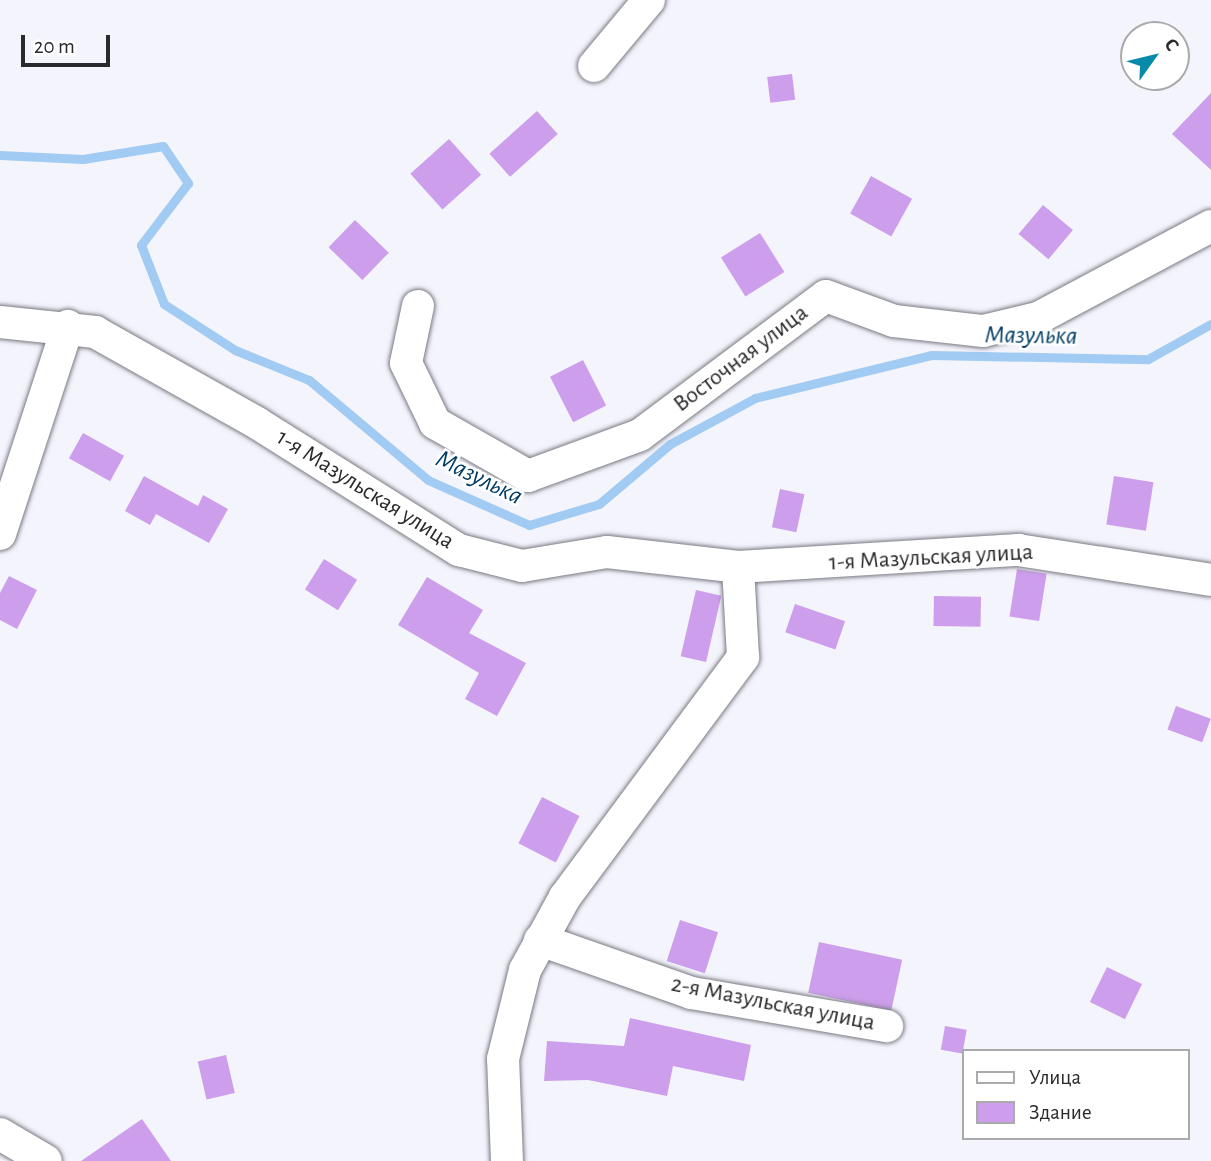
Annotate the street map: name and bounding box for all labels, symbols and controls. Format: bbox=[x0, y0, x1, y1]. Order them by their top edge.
scale bar bbox=[24, 21, 114, 65]
north arrow bbox=[1120, 21, 1190, 91]
text: С bbox=[1160, 35, 1182, 55]
text: 20 m bbox=[34, 36, 75, 57]
street label: Восточная улица bbox=[668, 299, 814, 419]
water label: Мазулька bbox=[984, 320, 1078, 352]
street label: 1-я Мазульская улица bbox=[271, 424, 459, 556]
water label: Мазулька bbox=[430, 444, 528, 512]
street label: 1-я Мазульская улица bbox=[828, 538, 1034, 578]
street label: 2-я Мазульская улица bbox=[669, 970, 877, 1038]
legend bbox=[962, 1049, 1190, 1140]
text: Улица bbox=[1029, 1067, 1081, 1088]
text: Здание bbox=[1029, 1102, 1092, 1123]

